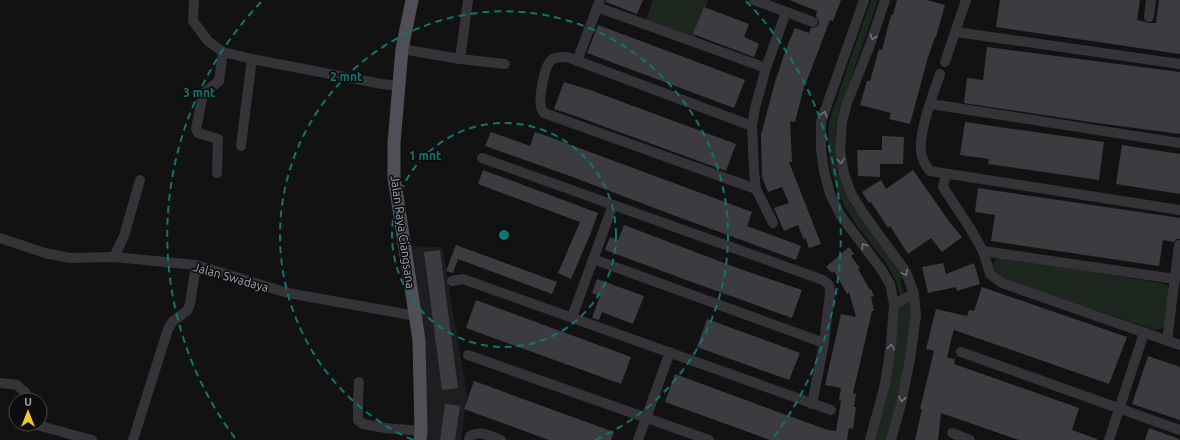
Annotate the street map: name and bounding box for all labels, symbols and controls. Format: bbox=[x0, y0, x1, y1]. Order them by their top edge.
one-way arrow bbox=[869, 33, 877, 40]
text: 2 mnt bbox=[330, 70, 362, 83]
text: 3 mnt bbox=[183, 86, 215, 99]
one-way arrow bbox=[819, 110, 828, 117]
text: 1 mnt bbox=[409, 149, 441, 162]
one-way arrow bbox=[837, 158, 845, 164]
street label: Jalan Raya Ciangsana bbox=[389, 175, 417, 289]
centre of rings bbox=[497, 228, 511, 242]
one-way arrow bbox=[861, 243, 869, 250]
street label: Jalan Swadaya bbox=[192, 260, 270, 294]
one-way arrow bbox=[901, 268, 908, 276]
one-way arrow bbox=[886, 344, 895, 351]
north arrow bbox=[8, 392, 48, 432]
text: U bbox=[24, 396, 32, 408]
one-way arrow bbox=[899, 396, 907, 403]

